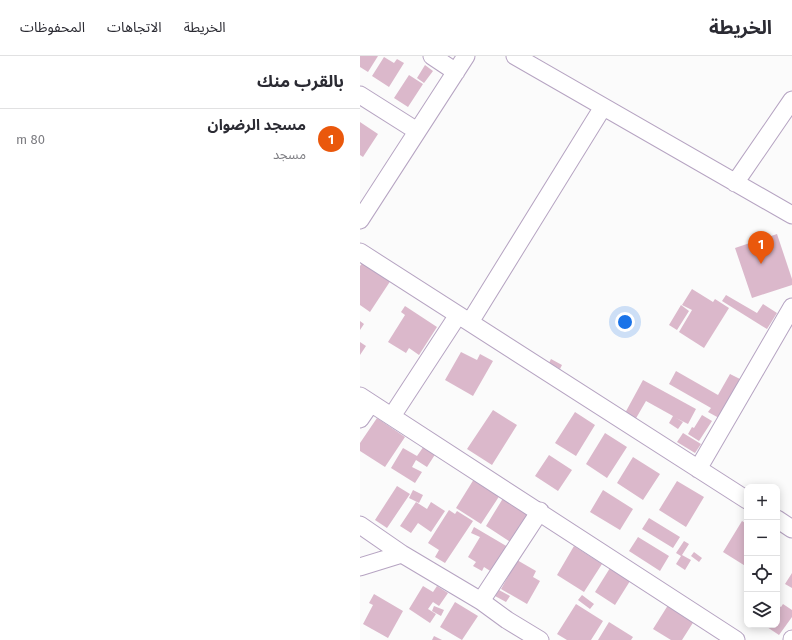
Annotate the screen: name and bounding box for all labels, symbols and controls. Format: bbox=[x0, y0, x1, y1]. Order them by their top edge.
text: الخريطة bbox=[709, 16, 772, 39]
text: المحفوظات bbox=[20, 19, 85, 36]
text: الاتجاهات bbox=[107, 19, 162, 36]
text: الخريطة bbox=[184, 19, 226, 36]
text: بالقرب منك bbox=[257, 71, 344, 92]
text: مسجد الرضوان bbox=[208, 116, 306, 134]
text: 80 m bbox=[16, 132, 45, 147]
text: 1 bbox=[328, 132, 334, 147]
text: مسجد bbox=[273, 147, 306, 162]
pin: 1 bbox=[748, 231, 774, 264]
your location bbox=[615, 312, 635, 332]
map controls bbox=[744, 484, 780, 628]
button: + bbox=[744, 484, 780, 520]
button: − bbox=[744, 520, 780, 556]
button: locate bbox=[744, 556, 780, 592]
button: layers bbox=[744, 592, 780, 628]

